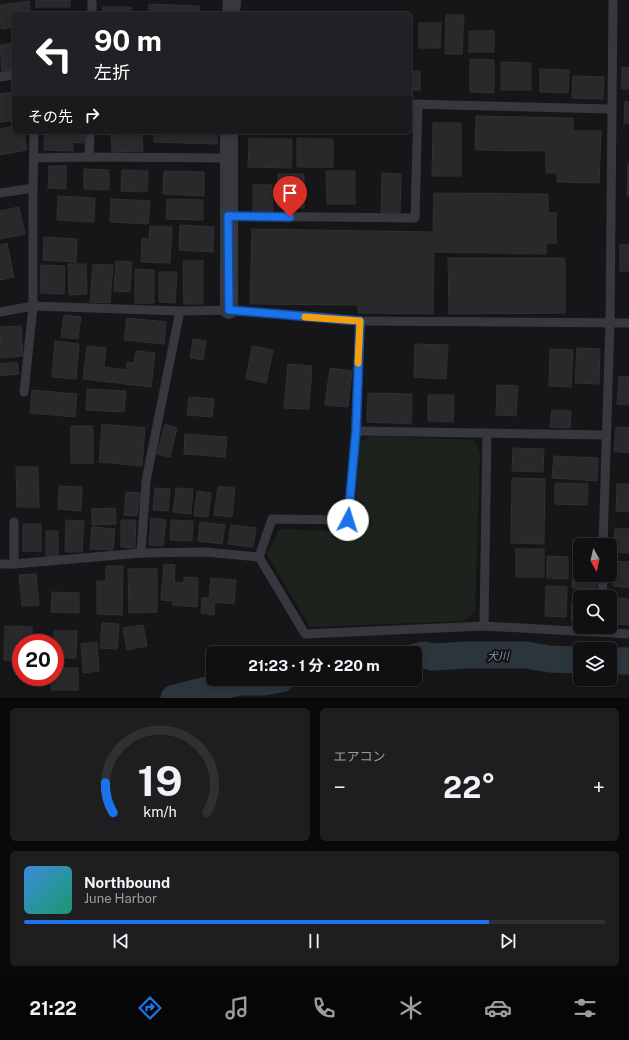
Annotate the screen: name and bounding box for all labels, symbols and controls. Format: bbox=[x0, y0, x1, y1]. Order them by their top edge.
text: 90 m bbox=[94, 24, 162, 57]
icon: left bbox=[28, 28, 80, 80]
text: 左折 bbox=[94, 62, 130, 83]
icon: right bbox=[81, 104, 103, 126]
text: その先 bbox=[28, 108, 73, 125]
pin bbox=[273, 176, 307, 217]
icon: arrive bbox=[279, 182, 301, 204]
position arrow bbox=[327, 499, 369, 541]
north arrow bbox=[573, 538, 617, 582]
map controls bbox=[573, 538, 617, 686]
button: search bbox=[573, 590, 617, 634]
speed limit sign: 20 bbox=[12, 634, 64, 686]
button: layers bbox=[573, 642, 617, 686]
water label: 犬川 bbox=[487, 650, 510, 662]
text: 21:23 · 1 分 · 220 m bbox=[248, 657, 380, 674]
text: エアコン bbox=[334, 749, 386, 764]
text: 19 bbox=[137, 755, 182, 804]
text: 22° bbox=[443, 769, 495, 805]
text: − bbox=[334, 774, 346, 800]
text: + bbox=[593, 774, 605, 800]
text: km/h bbox=[143, 802, 177, 819]
text: Northbound bbox=[84, 874, 170, 891]
text: June Harbor bbox=[84, 891, 157, 906]
icon: previous bbox=[110, 930, 132, 952]
icon: pause bbox=[303, 930, 325, 952]
icon: next bbox=[497, 930, 519, 952]
icon: directions bbox=[136, 994, 164, 1022]
icon: music bbox=[223, 994, 251, 1022]
icon: phone bbox=[310, 994, 338, 1022]
icon: climate bbox=[397, 994, 425, 1022]
icon: car bbox=[484, 994, 512, 1022]
icon: filters bbox=[571, 994, 599, 1022]
text: 21:22 bbox=[30, 998, 77, 1019]

